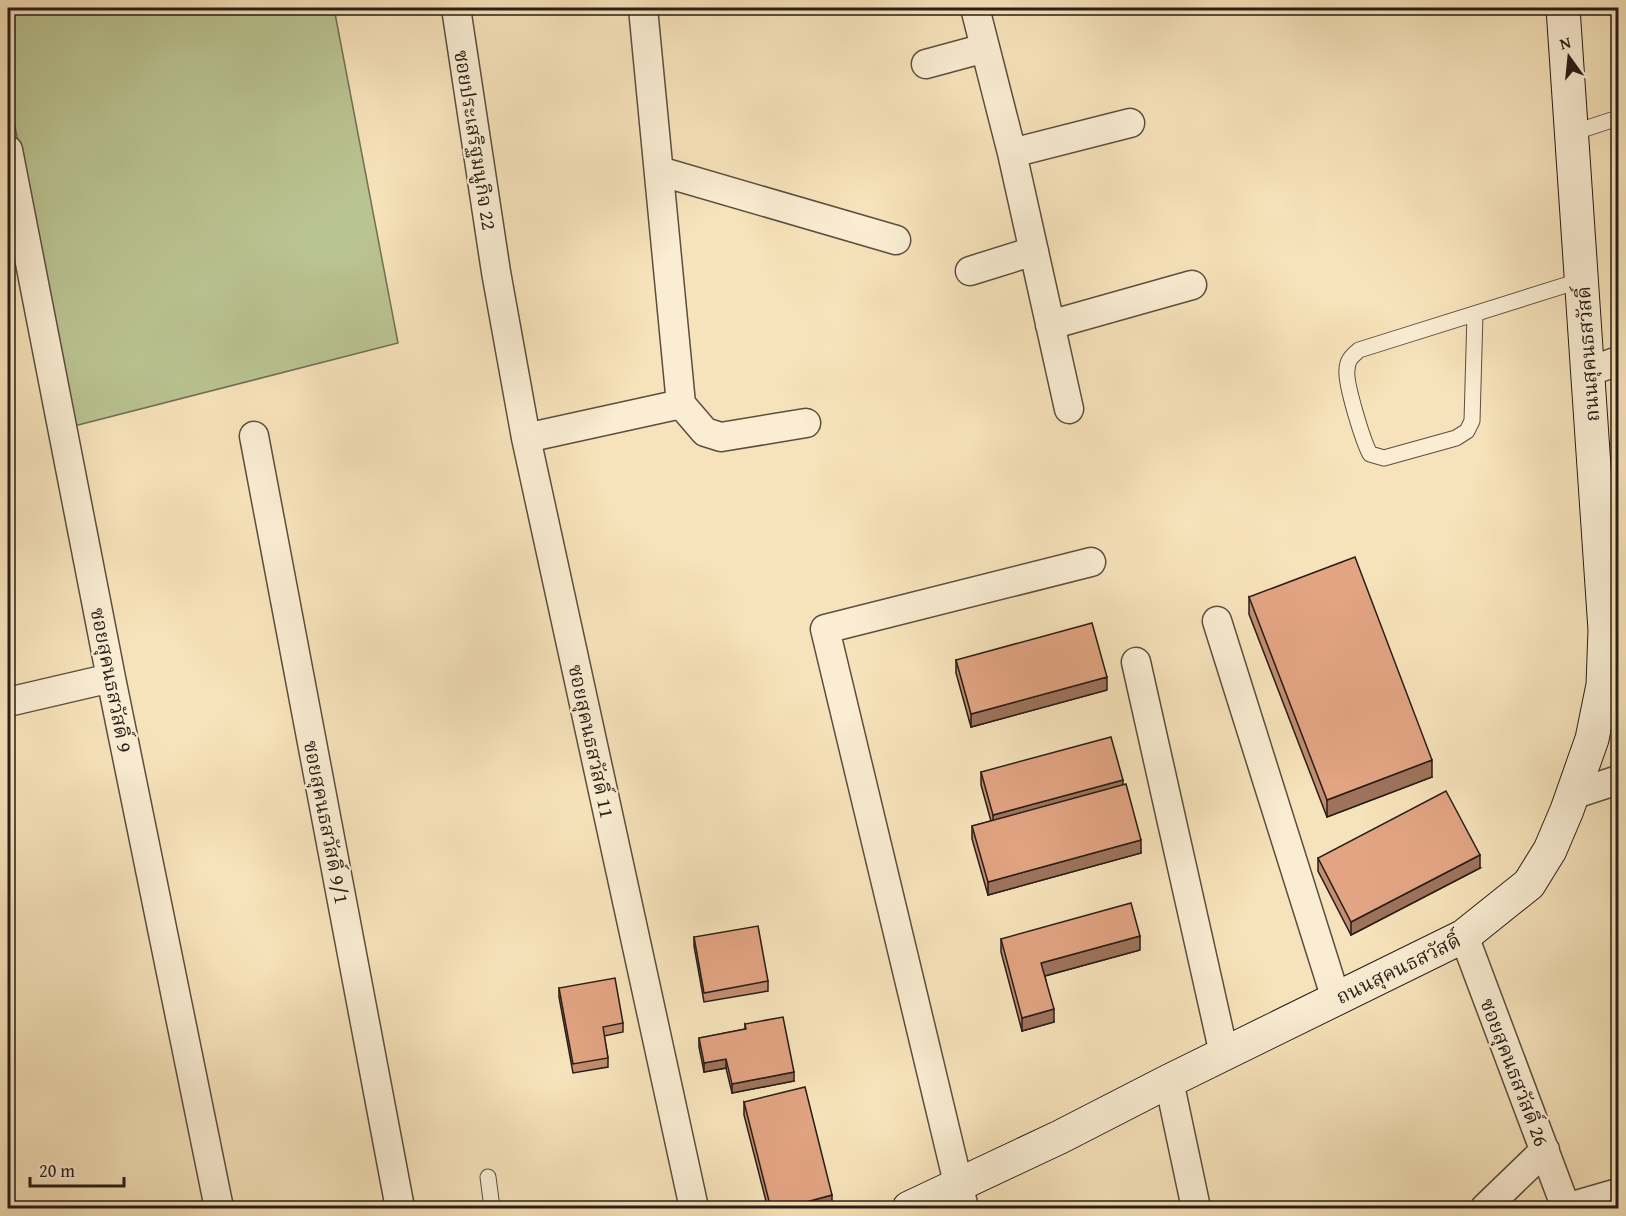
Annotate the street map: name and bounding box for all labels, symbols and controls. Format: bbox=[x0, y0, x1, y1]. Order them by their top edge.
north arrow bbox=[1539, 27, 1599, 87]
text: N bbox=[1557, 29, 1574, 55]
street label: ซอยประเสริฐมนูกิจ 22 bbox=[447, 48, 505, 232]
street label: ถนนสุคนธสวัสดิ์ bbox=[1568, 284, 1606, 423]
street label: ซอยสุคนธสวัสดิ์ 9 bbox=[84, 605, 140, 755]
street label: ซอยสุคนธสวัสดิ์ 11 bbox=[562, 661, 622, 821]
street label: ซอยสุคนธสวัสดิ์ 9/1 bbox=[297, 738, 357, 906]
street label: ถนนสุคนธสวัสดิ์ bbox=[1331, 925, 1466, 1011]
street label: ซอยสุคนธสวัสดิ์ 26 bbox=[1473, 994, 1557, 1150]
scale bar bbox=[30, 1150, 124, 1188]
text: 20 m bbox=[39, 1157, 75, 1184]

